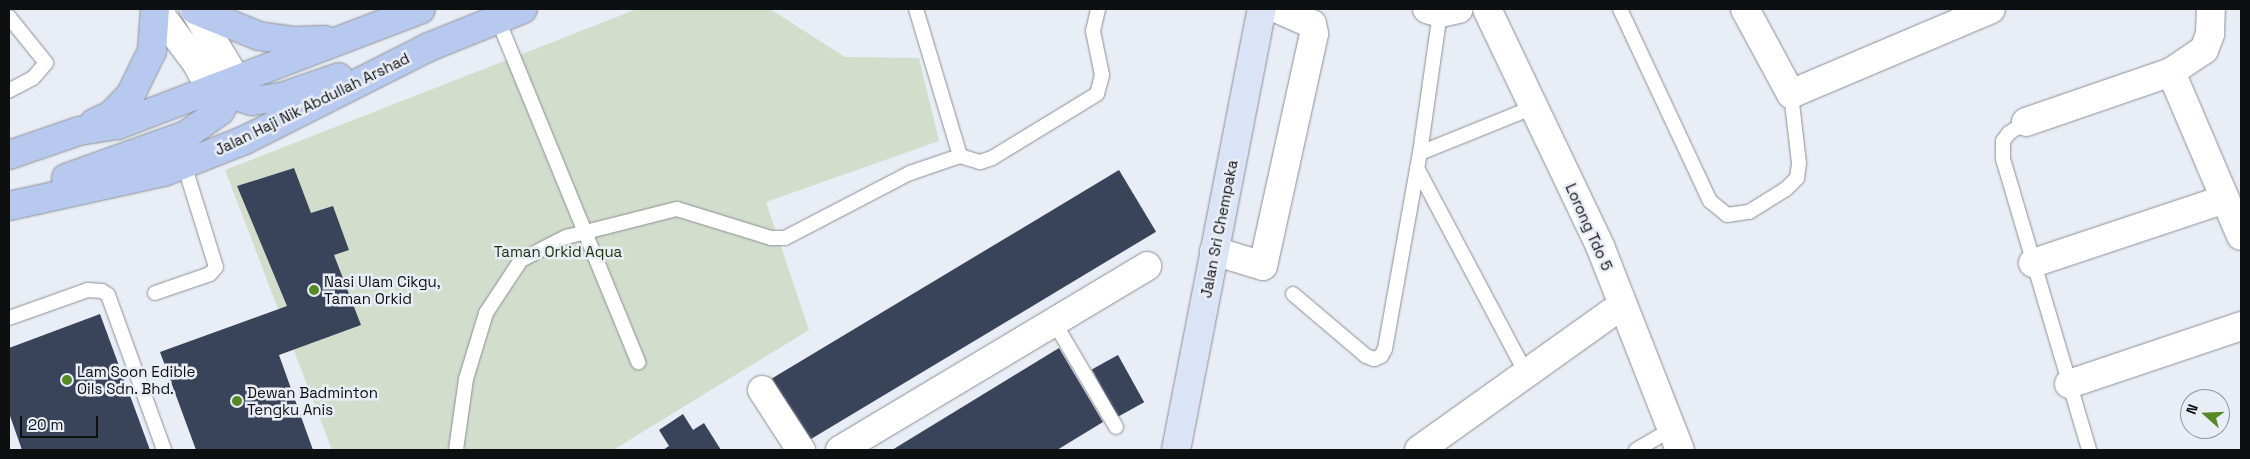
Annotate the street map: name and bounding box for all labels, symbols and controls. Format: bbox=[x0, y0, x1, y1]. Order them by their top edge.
street label: Jalan Haji Nik Abdullah Arshad bbox=[211, 49, 413, 159]
street label: Jalan Sri Chempaka bbox=[1197, 158, 1241, 300]
street label: Lorong Tdo 5 bbox=[1562, 180, 1616, 274]
park label: Taman Orkid Aqua bbox=[494, 243, 622, 261]
place label: Nasi Ulam Cikgu, Taman Orkid bbox=[324, 272, 441, 307]
marker: Nasi Ulam Cikgu, Taman Orkid bbox=[308, 284, 320, 296]
place label: Lam Soon Edible Oils Sdn. Bhd. bbox=[77, 362, 195, 397]
marker: Lam Soon Edible Oils Sdn. Bhd. bbox=[61, 374, 73, 386]
place label: Dewan Badminton Tengku Anis bbox=[247, 383, 378, 418]
north arrow bbox=[2180, 389, 2230, 439]
marker: Dewan Badminton Tengku Anis bbox=[231, 395, 243, 407]
text: N bbox=[2182, 402, 2202, 417]
scale bar bbox=[22, 406, 100, 438]
text: 20 m bbox=[28, 415, 63, 434]

